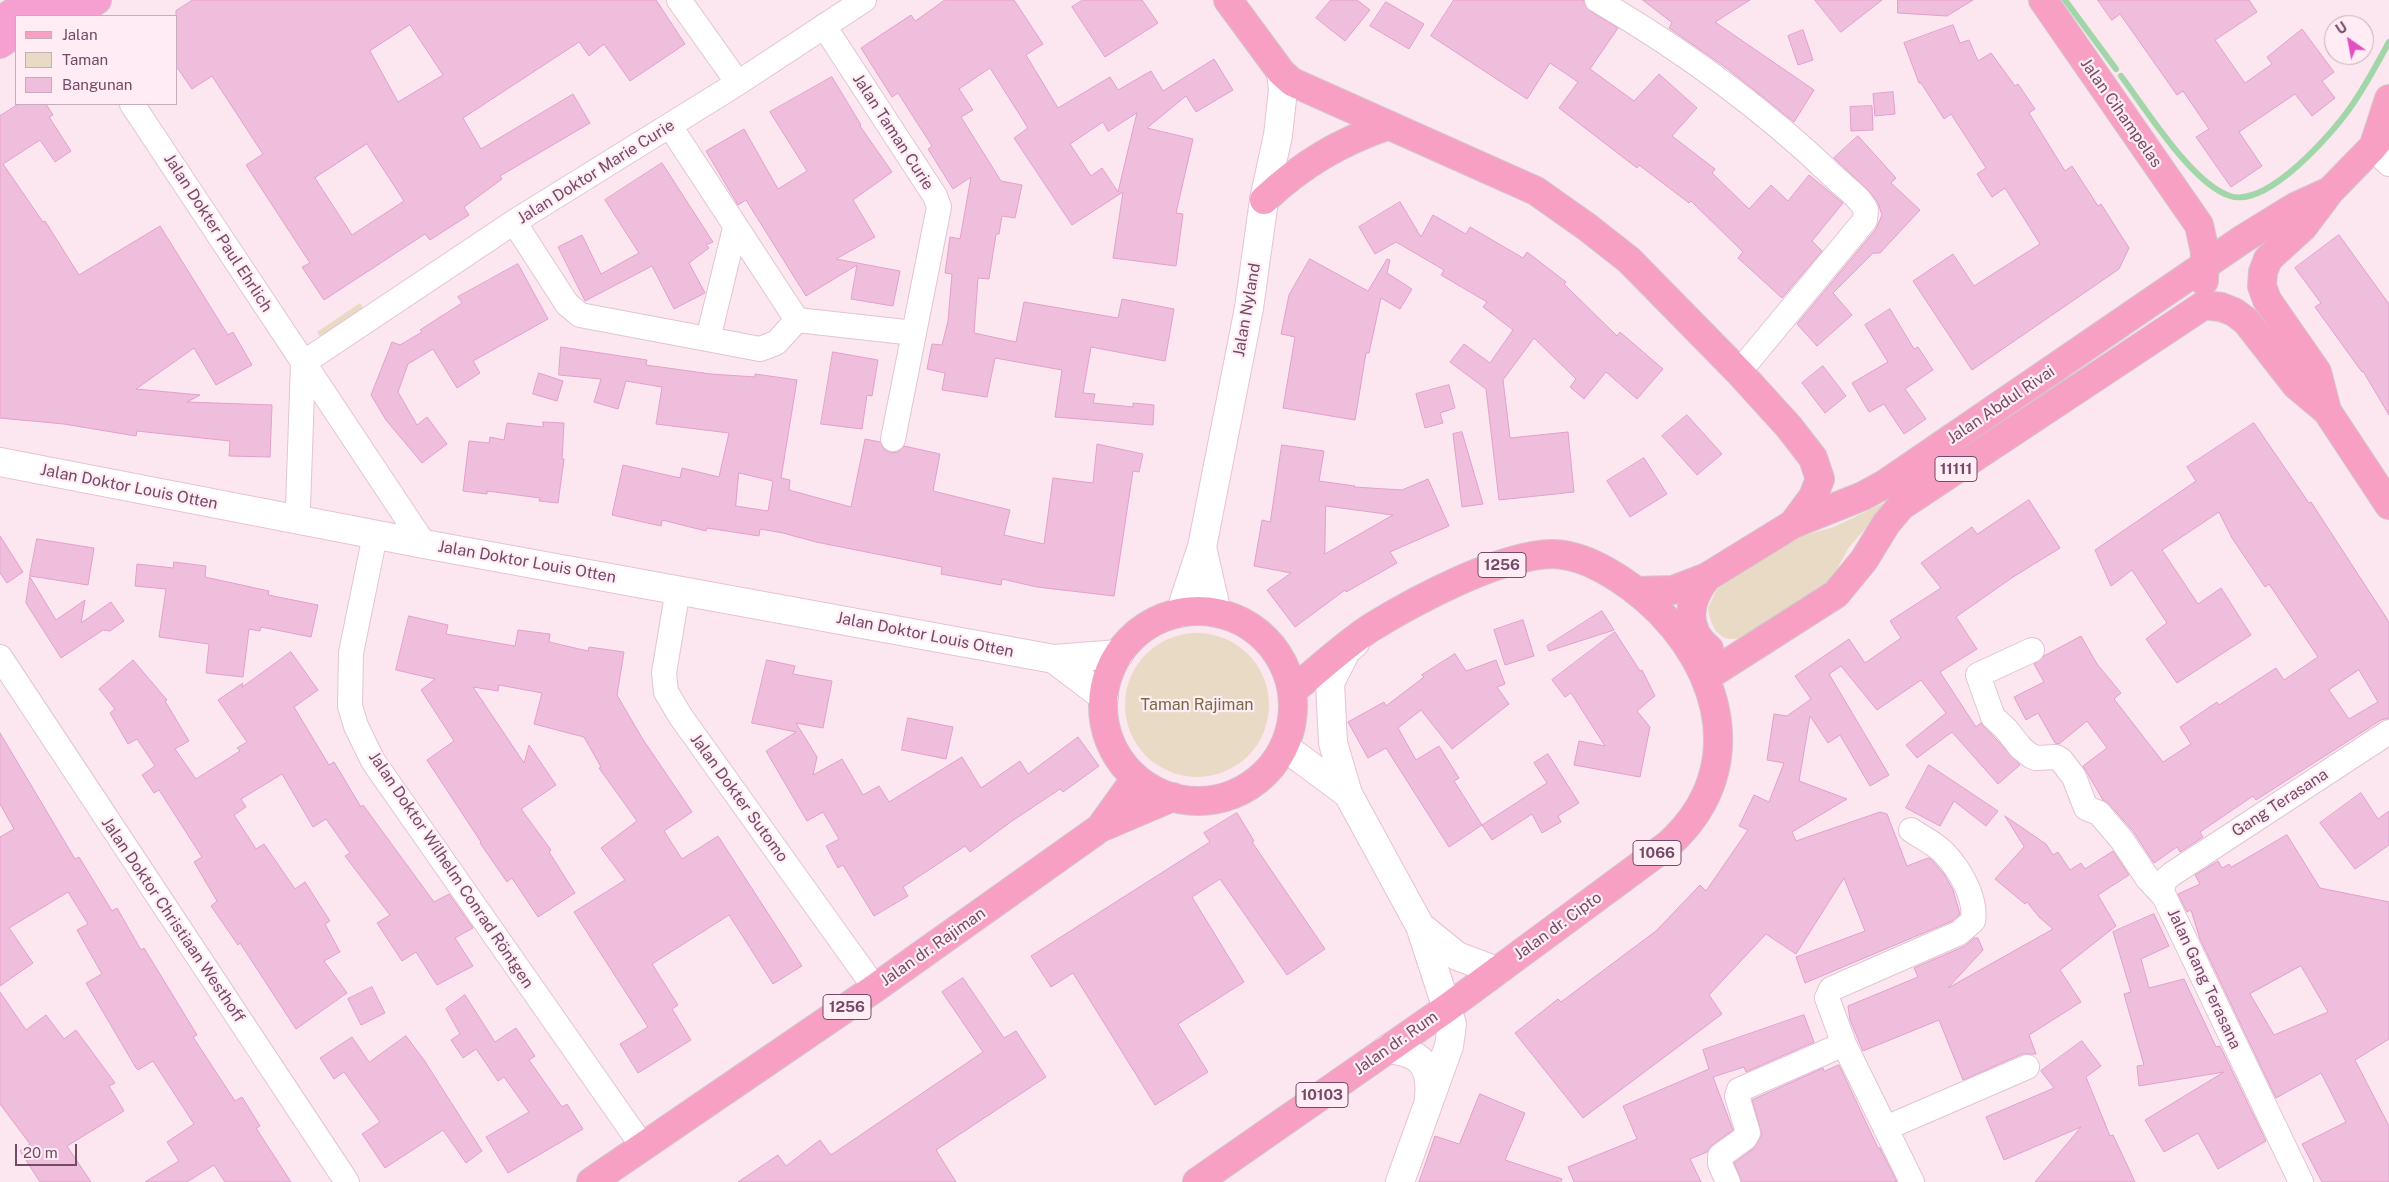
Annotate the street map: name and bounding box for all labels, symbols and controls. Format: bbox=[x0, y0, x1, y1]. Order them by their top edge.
legend bbox=[15, 15, 178, 105]
north arrow bbox=[2324, 15, 2374, 65]
text: U bbox=[2333, 19, 2350, 38]
text: Jalan bbox=[62, 26, 98, 43]
text: Taman bbox=[62, 51, 108, 68]
street label: Jalan Cihampelas bbox=[2076, 55, 2166, 171]
street label: Jalan Taman Curie bbox=[848, 70, 938, 194]
text: Bangunan bbox=[62, 76, 133, 93]
street label: Jalan Doktor Marie Curie bbox=[514, 116, 678, 228]
street label: Jalan Dokter Paul Ehrlich bbox=[160, 150, 276, 316]
street label: Jalan Nyland bbox=[1229, 262, 1265, 358]
street label: Jalan Abdul Rivai bbox=[1944, 362, 2058, 448]
road number: 11111 bbox=[1935, 456, 1977, 482]
street label: Jalan Doktor Louis Otten bbox=[39, 460, 219, 514]
street label: Jalan Doktor Louis Otten bbox=[436, 537, 618, 587]
road number: 1256 bbox=[1478, 552, 1526, 578]
street label: Jalan Doktor Louis Otten bbox=[835, 608, 1015, 662]
park label: Taman Rajiman bbox=[1141, 695, 1253, 715]
street label: Jalan Dokter Sutomo bbox=[686, 730, 792, 866]
street label: Jalan Doktor Wilhelm Conrad Röntgen bbox=[364, 748, 538, 992]
street label: Gang Terasana bbox=[2228, 765, 2332, 841]
street label: Jalan Doktor Christiaan Westhoff bbox=[97, 814, 249, 1026]
road number: 1066 bbox=[1633, 840, 1681, 866]
street label: Jalan dr. Cipto bbox=[1511, 888, 1605, 964]
street label: Jalan dr. Rajiman bbox=[877, 904, 989, 990]
street label: Jalan Gang Terasana bbox=[2163, 906, 2245, 1052]
road number: 1256 bbox=[823, 994, 871, 1020]
street label: Jalan dr. Rum bbox=[1350, 1007, 1442, 1079]
road number: 10103 bbox=[1296, 1082, 1348, 1108]
scale bar bbox=[18, 1134, 80, 1166]
text: 20 m bbox=[23, 1144, 58, 1161]

